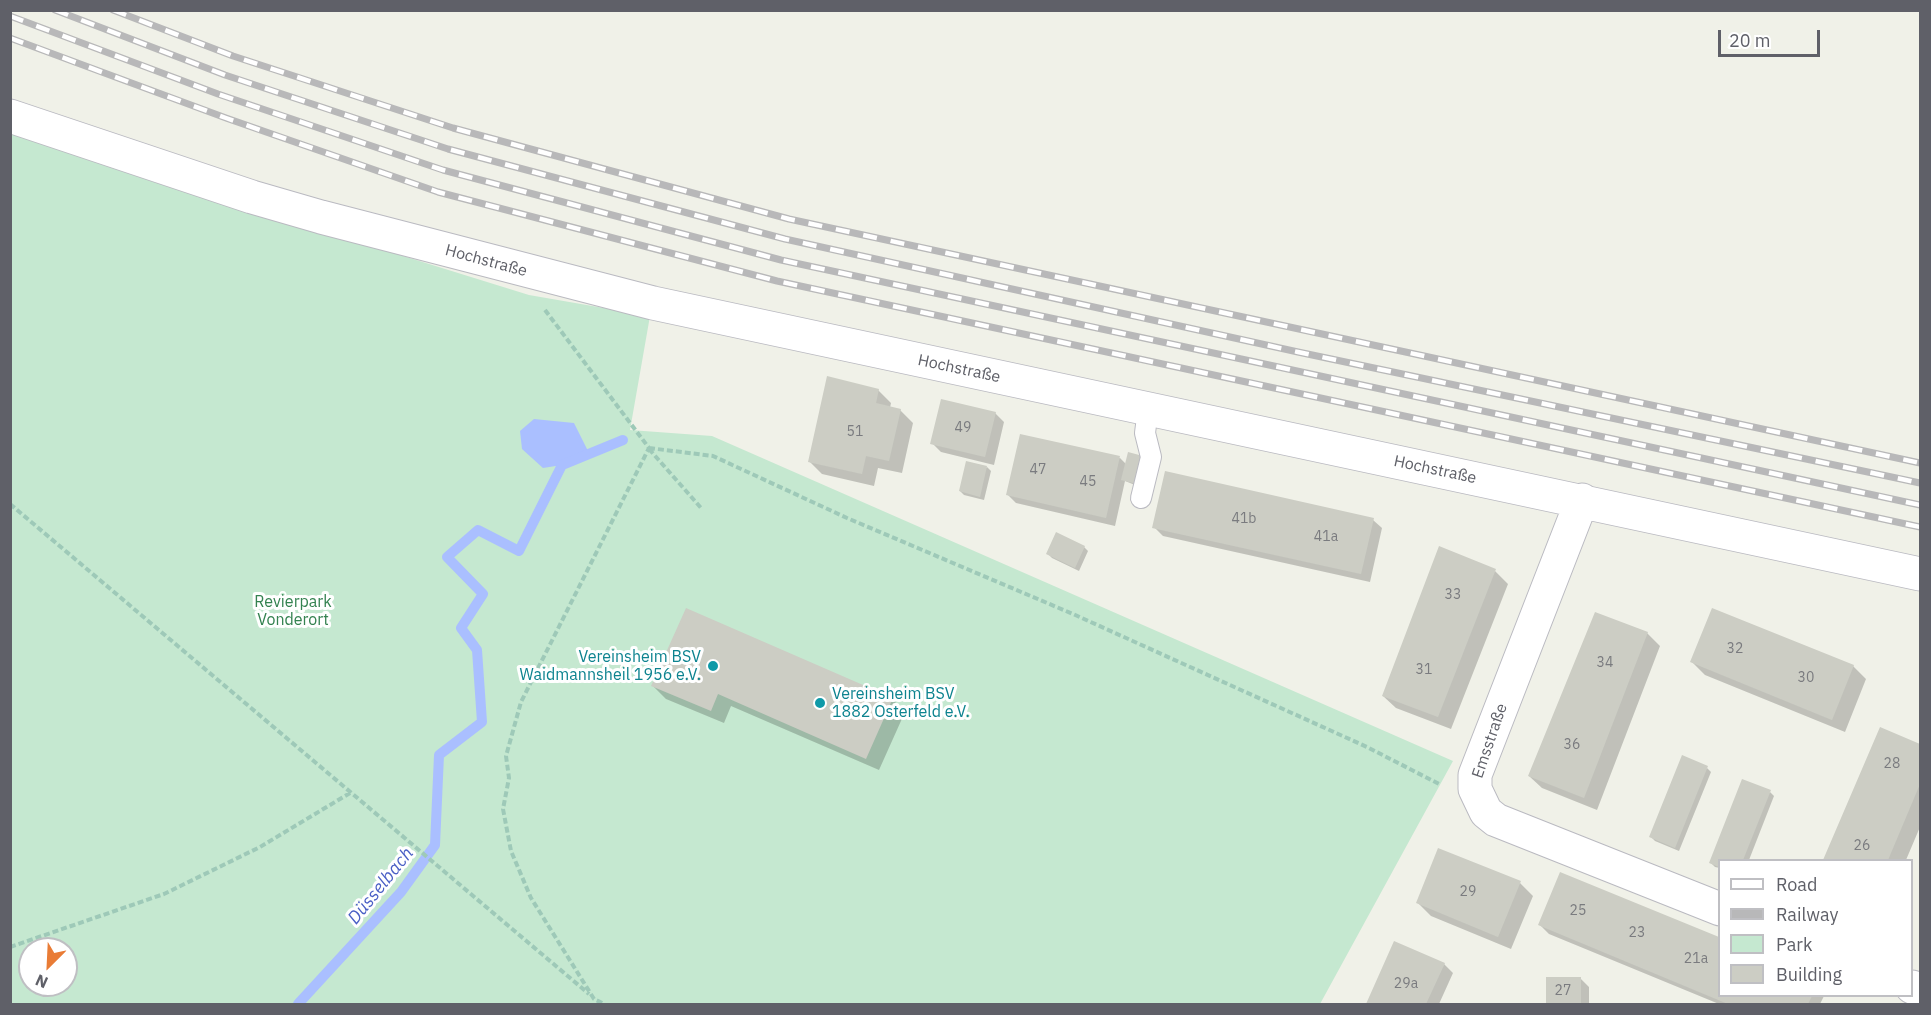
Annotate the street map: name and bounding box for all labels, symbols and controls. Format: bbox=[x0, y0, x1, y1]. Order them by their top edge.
scale bar bbox=[1721, 18, 1823, 56]
text: 20 m bbox=[1729, 29, 1771, 52]
street label: Hochstraße bbox=[443, 241, 529, 281]
street label: Hochstraße bbox=[916, 351, 1002, 387]
house number: 49 bbox=[955, 420, 971, 436]
house number: 51 bbox=[847, 424, 863, 440]
street label: Hochstraße bbox=[1392, 452, 1478, 488]
house number: 47 bbox=[1030, 462, 1046, 478]
house number: 45 bbox=[1080, 474, 1096, 490]
house number: 41b bbox=[1232, 511, 1256, 527]
house number: 41a bbox=[1314, 529, 1338, 545]
house number: 33 bbox=[1445, 587, 1461, 603]
park label: Revierpark Vonderort bbox=[254, 592, 332, 630]
house number: 32 bbox=[1727, 641, 1743, 657]
place label: Vereinsheim BSV Waidmannsheil 1956 e.V. bbox=[519, 647, 701, 685]
house number: 34 bbox=[1597, 655, 1613, 671]
marker: Vereinsheim BSV Waidmannsheil 1956 e.V. bbox=[706, 659, 720, 673]
house number: 31 bbox=[1416, 662, 1432, 678]
house number: 30 bbox=[1798, 670, 1814, 686]
place label: Vereinsheim BSV 1882 Osterfeld e.V. bbox=[832, 684, 970, 722]
marker: Vereinsheim BSV 1882 Osterfeld e.V. bbox=[813, 696, 827, 710]
street label: Emsstraße bbox=[1468, 701, 1512, 781]
house number: 36 bbox=[1564, 737, 1580, 753]
house number: 28 bbox=[1884, 756, 1900, 772]
house number: 26 bbox=[1854, 838, 1870, 854]
water label: Düsselbach bbox=[344, 843, 418, 929]
legend bbox=[1718, 859, 1913, 997]
text: Road bbox=[1776, 873, 1817, 896]
house number: 29 bbox=[1460, 884, 1476, 900]
house number: 25 bbox=[1570, 903, 1586, 919]
text: Railway bbox=[1776, 903, 1838, 926]
house number: 23 bbox=[1629, 925, 1645, 941]
text: Park bbox=[1776, 933, 1812, 956]
north arrow bbox=[18, 937, 78, 997]
house number: 21a bbox=[1684, 951, 1708, 967]
text: Building bbox=[1776, 963, 1842, 986]
text: N bbox=[32, 970, 51, 993]
house number: 29a bbox=[1394, 976, 1418, 992]
house number: 27 bbox=[1555, 983, 1571, 999]

